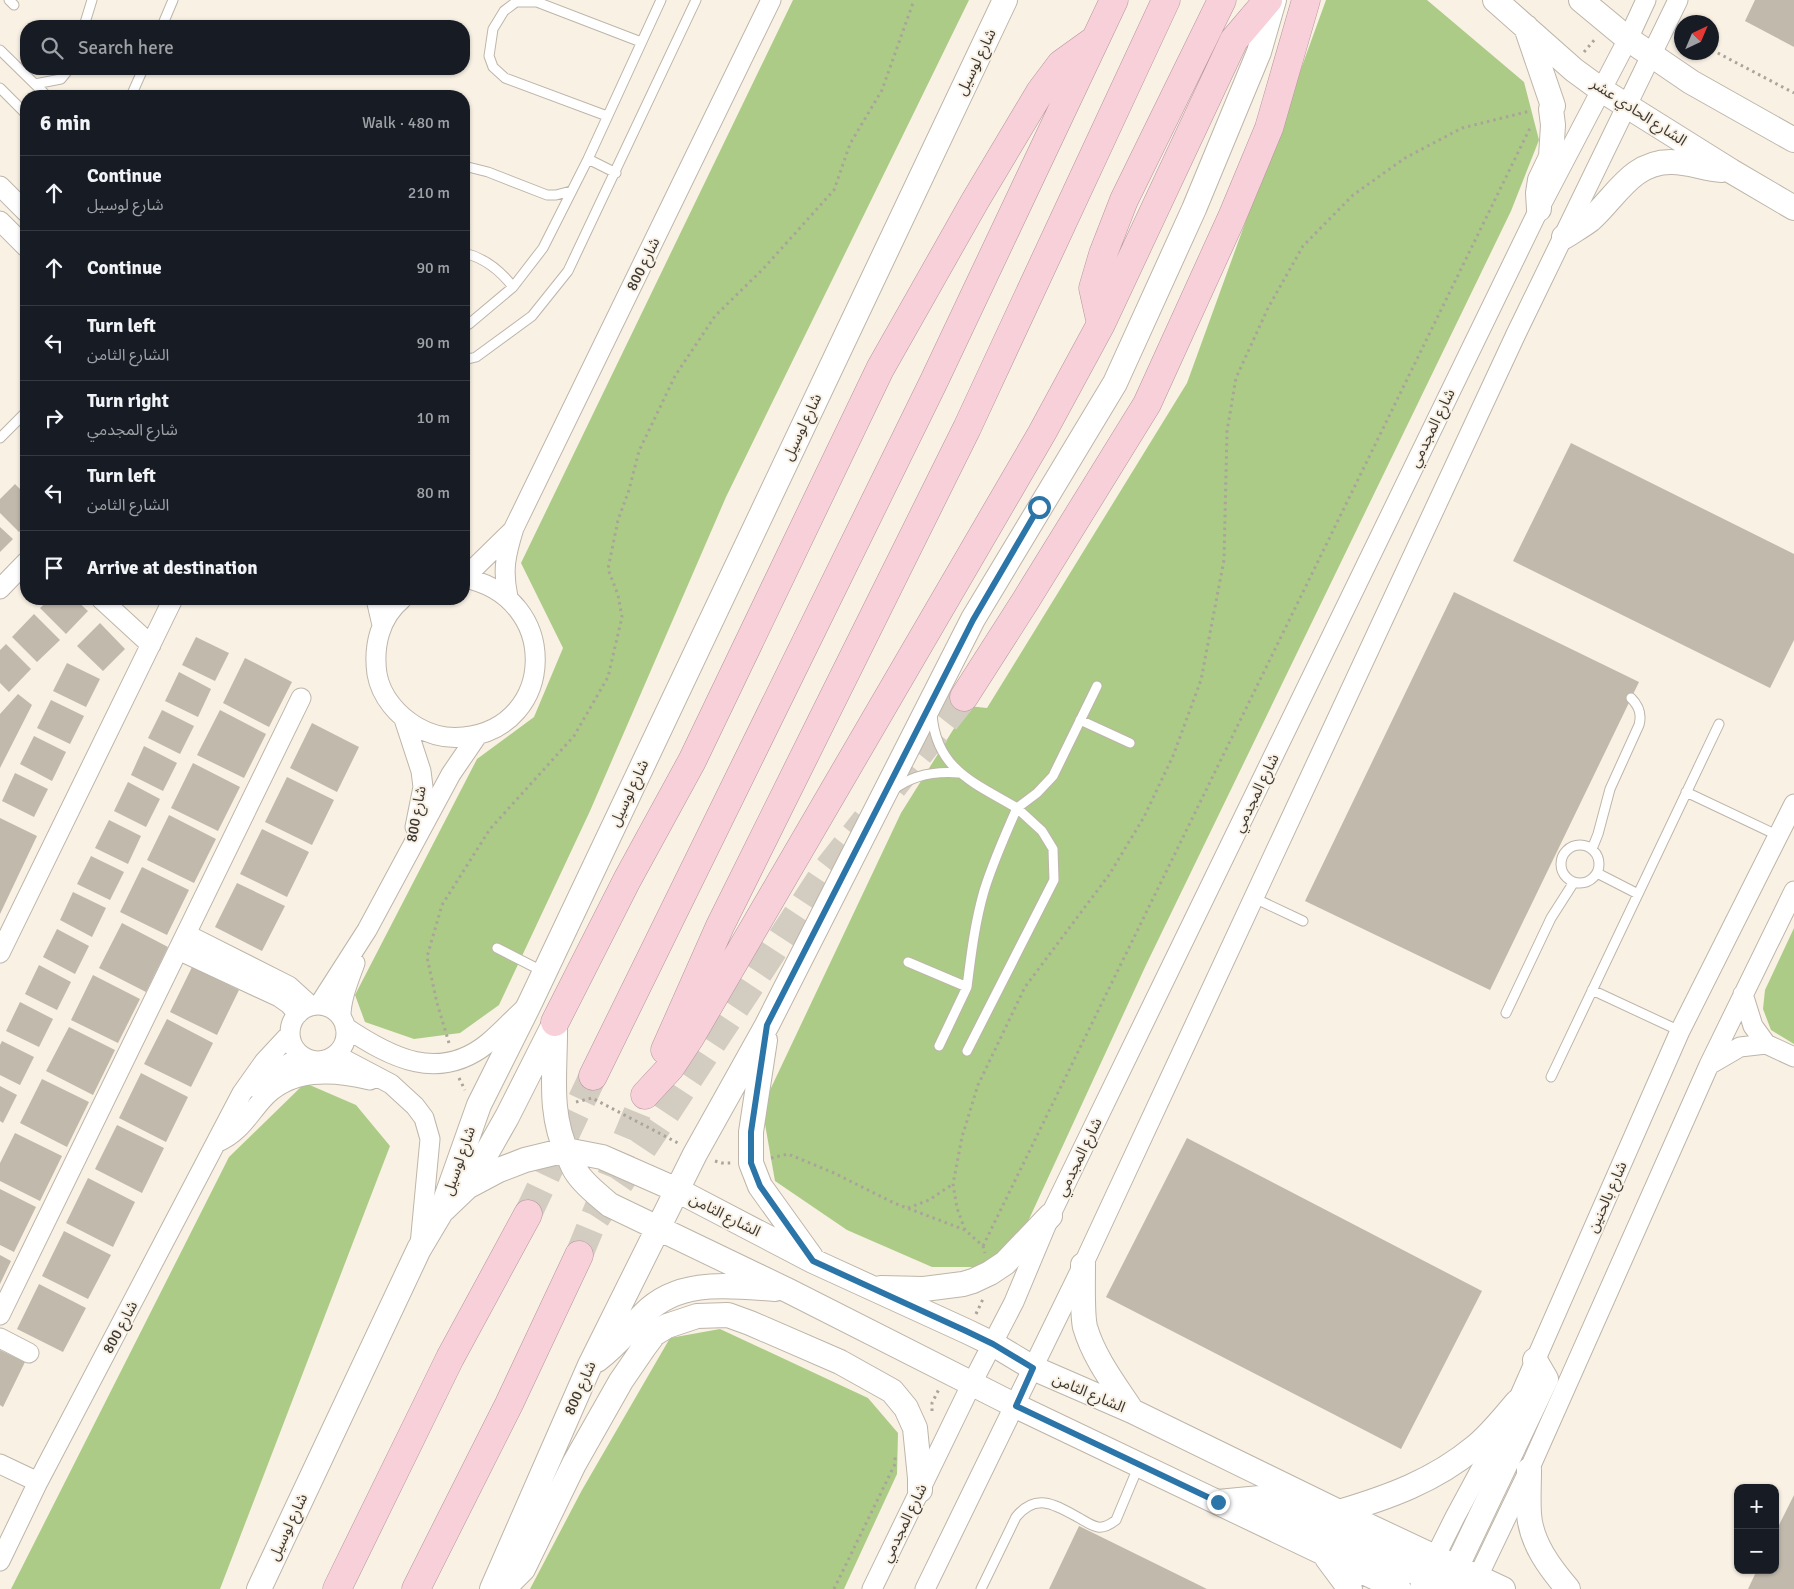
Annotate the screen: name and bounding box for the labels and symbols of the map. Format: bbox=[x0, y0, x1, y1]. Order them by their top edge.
north arrow bbox=[1674, 15, 1719, 60]
street label: شارع لوسيل bbox=[952, 26, 1003, 100]
street label: الشارع الحادي عشر bbox=[1585, 74, 1690, 152]
street label: شارع 800 bbox=[622, 234, 666, 295]
street label: شارع المجدمي bbox=[1405, 386, 1462, 472]
street label: شارع لوسيل bbox=[779, 390, 828, 465]
route start bbox=[1028, 496, 1051, 519]
street label: شارع المجدمي bbox=[1229, 751, 1286, 837]
street label: شارع لوسيل bbox=[606, 756, 655, 831]
street label: شارع 800 bbox=[402, 784, 433, 844]
street label: شارع المجدمي bbox=[1052, 1115, 1109, 1201]
street label: شارع لوسيل bbox=[439, 1124, 482, 1199]
street label: شارع بالحنين bbox=[1583, 1158, 1634, 1237]
street label: الشارع الثامن bbox=[685, 1189, 764, 1243]
street label: شارع 800 bbox=[99, 1297, 144, 1358]
street label: شارع 800 bbox=[560, 1358, 603, 1419]
street label: الشارع الثامن bbox=[1049, 1370, 1128, 1419]
street label: شارع المجدمي bbox=[877, 1481, 934, 1567]
street label: شارع لوسيل bbox=[265, 1490, 314, 1565]
route end bbox=[1207, 1491, 1230, 1514]

